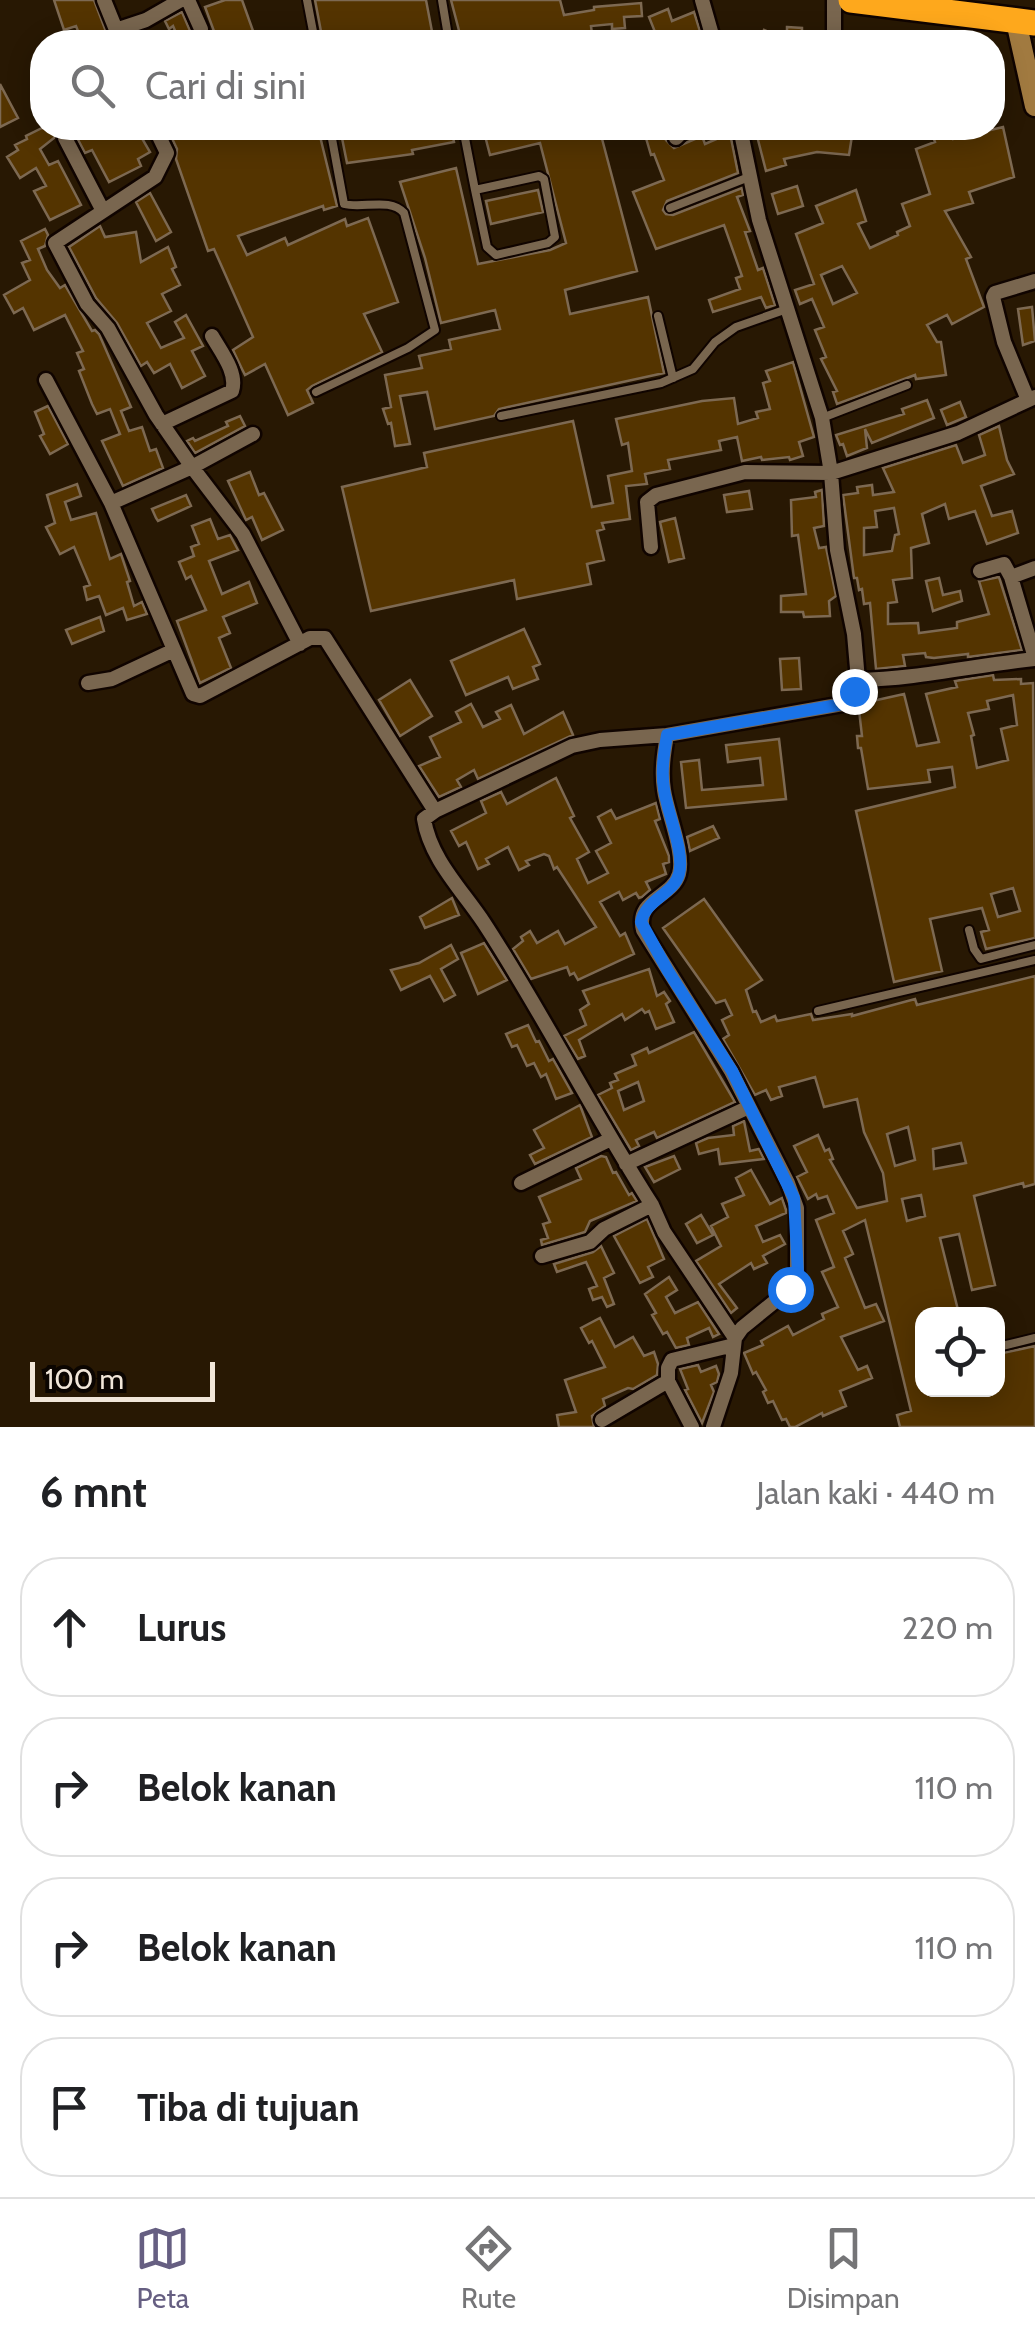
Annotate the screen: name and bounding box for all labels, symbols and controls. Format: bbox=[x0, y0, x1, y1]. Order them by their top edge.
search box bbox=[30, 30, 1005, 140]
icon: search bbox=[65, 58, 120, 113]
text: Cari di sini bbox=[145, 62, 306, 109]
route end bbox=[832, 669, 878, 715]
route start bbox=[768, 1267, 814, 1313]
map controls bbox=[915, 1307, 1005, 1397]
button: locate bbox=[915, 1307, 1005, 1397]
scale bar bbox=[30, 1357, 215, 1402]
text: 100 m bbox=[45, 1362, 124, 1396]
text: 6 mnt bbox=[40, 1466, 147, 1518]
text: Jalan kaki · 440 m bbox=[757, 1473, 995, 1512]
icon: ahead bbox=[42, 1600, 97, 1655]
text: Lurus bbox=[137, 1604, 226, 1651]
text: 220 m bbox=[902, 1608, 993, 1647]
icon: right bbox=[42, 1760, 97, 1815]
text: Belok kanan bbox=[137, 1764, 337, 1811]
text: 110 m bbox=[915, 1768, 993, 1807]
icon: right bbox=[42, 1920, 97, 1975]
text: Belok kanan bbox=[137, 1924, 337, 1971]
text: 110 m bbox=[915, 1928, 993, 1967]
icon: arrive bbox=[42, 2080, 97, 2135]
text: Tiba di tujuan bbox=[137, 2084, 359, 2131]
tab: Peta bbox=[135, 2221, 190, 2315]
tab: Rute bbox=[461, 2221, 516, 2315]
tab: Disimpan bbox=[787, 2221, 900, 2315]

